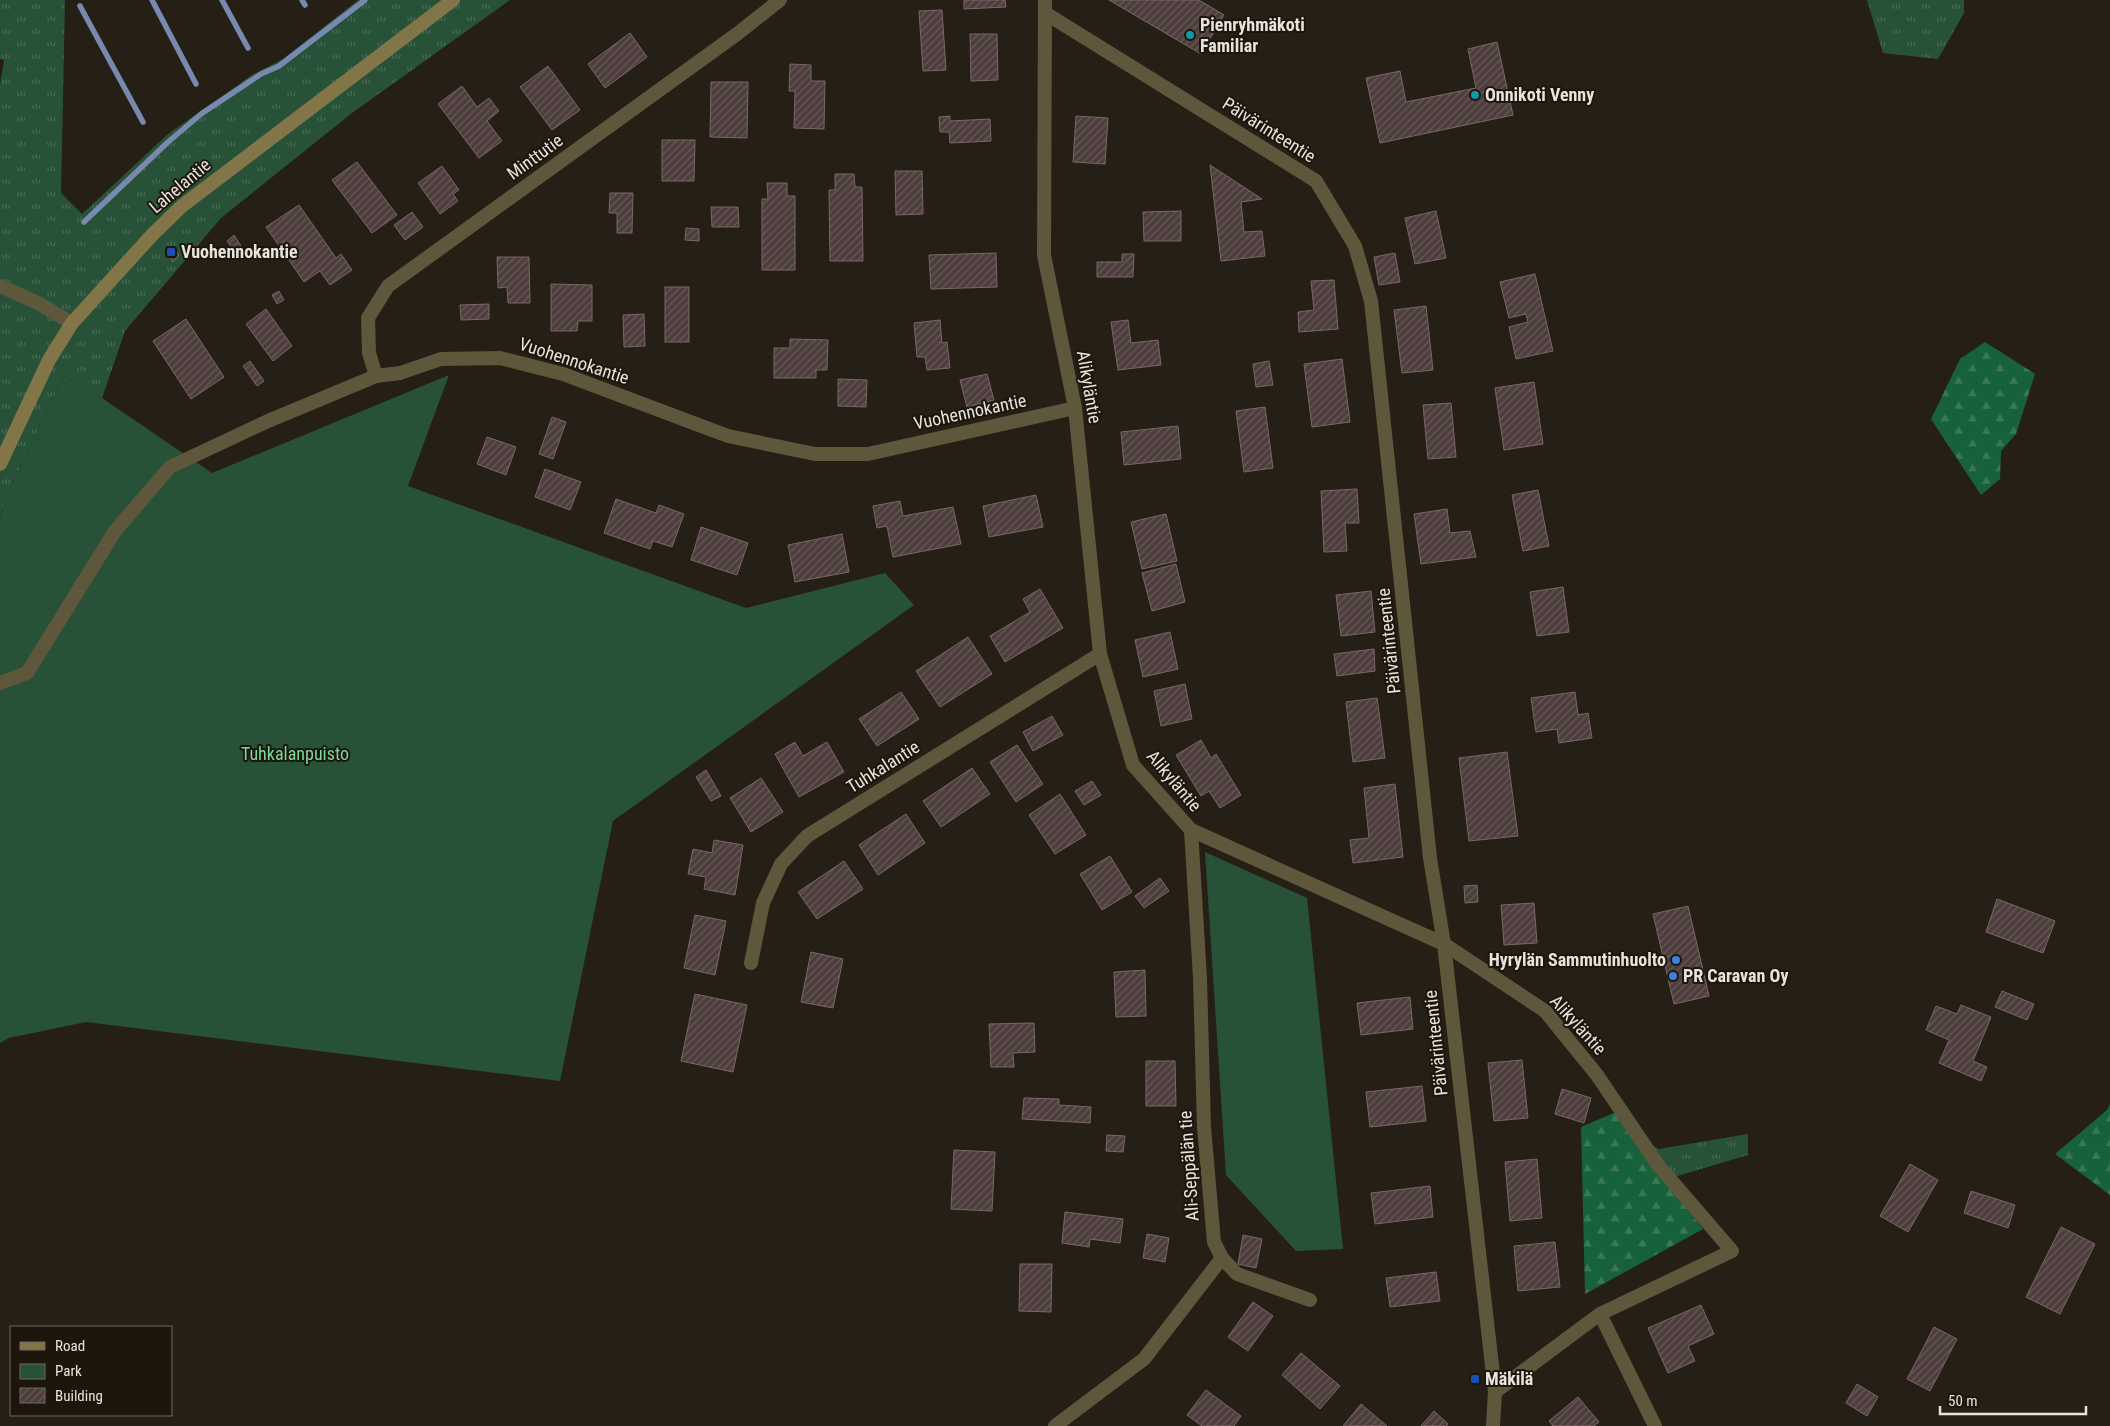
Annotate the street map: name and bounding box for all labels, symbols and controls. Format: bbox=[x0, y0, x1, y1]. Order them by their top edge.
place label: Pienryhmäkoti Familiar bbox=[1200, 14, 1305, 56]
marker: Pienryhmäkoti Familiar bbox=[1184, 29, 1196, 41]
place label: Onnikoti Venny bbox=[1485, 84, 1594, 105]
marker: Onnikoti Venny bbox=[1469, 89, 1481, 101]
street label: Päivärinteentie bbox=[1219, 93, 1320, 167]
street label: Minttutie bbox=[503, 129, 567, 184]
street label: Lahelantie bbox=[145, 154, 215, 217]
place label: Vuohennokantie bbox=[181, 241, 298, 262]
marker: Vuohennokantie bbox=[165, 246, 177, 258]
street label: Vuohennokantie bbox=[516, 333, 632, 388]
street label: Alikyläntie bbox=[1073, 349, 1106, 425]
street label: Vuohennokantie bbox=[912, 389, 1028, 434]
street label: Päivärinteentie bbox=[1373, 587, 1404, 695]
street label: Tuhkalantie bbox=[842, 736, 923, 797]
park label: Tuhkalanpuisto bbox=[241, 743, 349, 764]
street label: Alikyläntie bbox=[1143, 746, 1206, 816]
place label: Hyrylän Sammutinhuolto bbox=[1489, 949, 1666, 970]
marker: Hyrylän Sammutinhuolto bbox=[1670, 954, 1682, 966]
place label: PR Caravan Oy bbox=[1683, 965, 1788, 986]
marker: PR Caravan Oy bbox=[1667, 970, 1679, 982]
street label: Päivärinteentie bbox=[1420, 989, 1451, 1097]
street label: Alikyläntie bbox=[1546, 990, 1611, 1059]
street label: Ali-Seppälän tie bbox=[1174, 1110, 1203, 1222]
legend bbox=[10, 1326, 172, 1416]
text: Road bbox=[55, 1337, 85, 1355]
text: Park bbox=[55, 1362, 82, 1380]
place label: Mäkilä bbox=[1485, 1368, 1533, 1389]
marker: Mäkilä bbox=[1469, 1373, 1481, 1385]
scale bar bbox=[1940, 1384, 2086, 1416]
text: Building bbox=[55, 1387, 103, 1405]
text: 50 m bbox=[1948, 1392, 1978, 1410]

